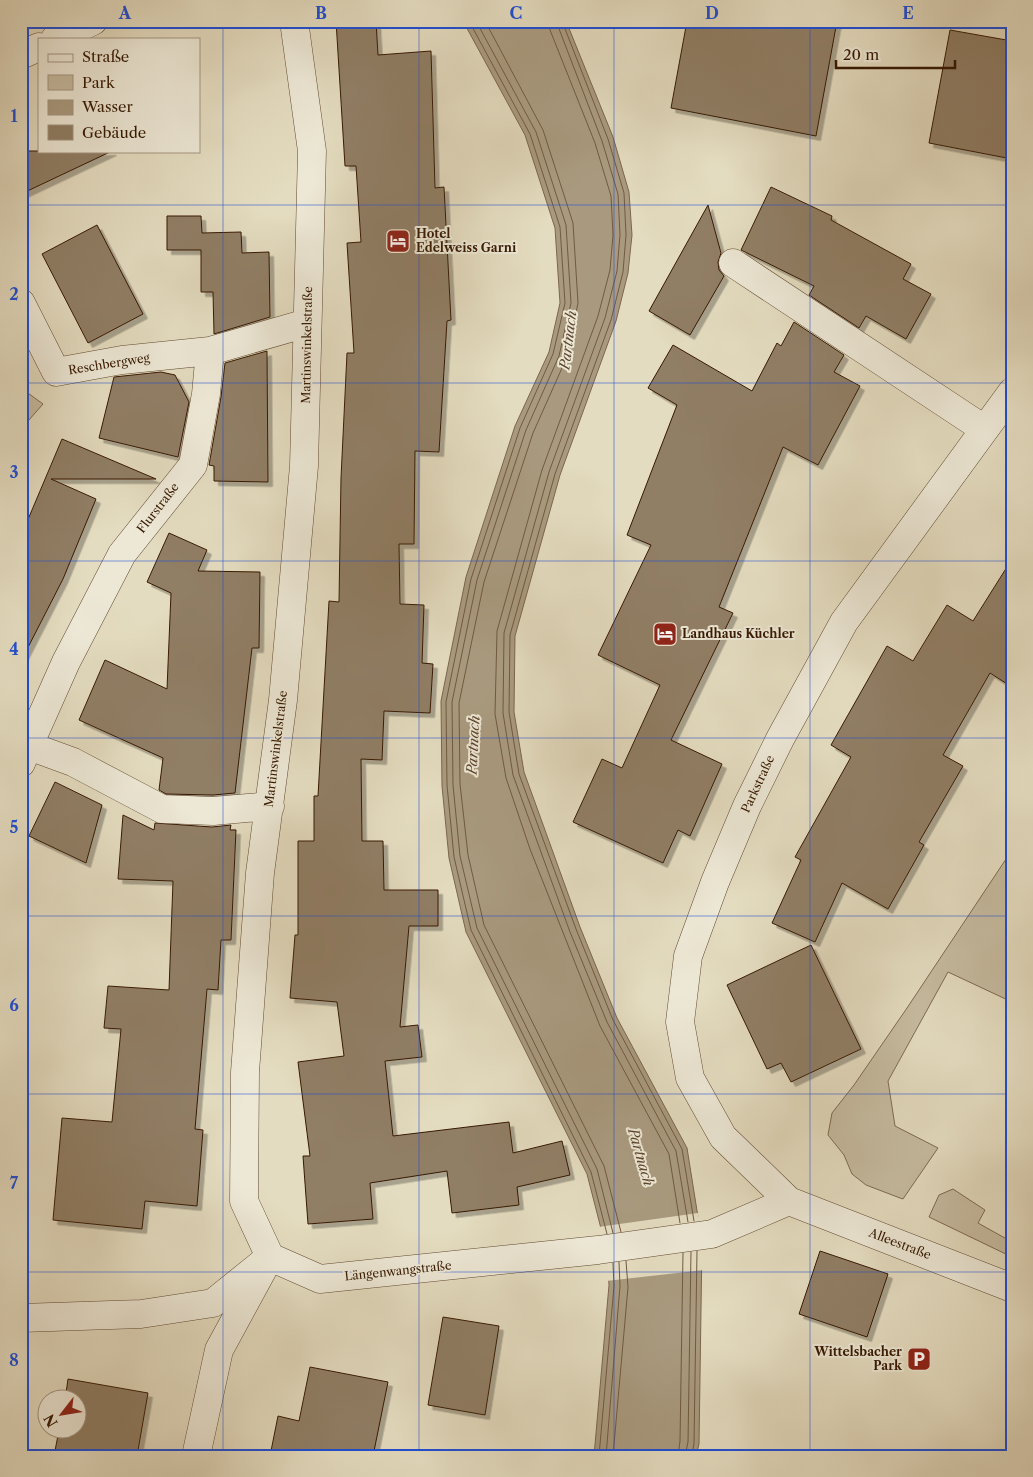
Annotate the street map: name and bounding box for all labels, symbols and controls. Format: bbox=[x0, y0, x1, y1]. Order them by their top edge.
text: A bbox=[118, 3, 132, 23]
text: B bbox=[315, 3, 327, 23]
text: C bbox=[510, 3, 522, 23]
text: D bbox=[705, 3, 719, 23]
text: E bbox=[902, 3, 914, 23]
legend bbox=[38, 38, 200, 152]
scale bar bbox=[836, 38, 954, 70]
text: 20 m bbox=[843, 45, 879, 64]
text: Straße bbox=[82, 47, 129, 66]
text: Park bbox=[82, 73, 116, 92]
text: Wasser bbox=[81, 97, 133, 116]
text: 1 bbox=[10, 106, 18, 126]
text: Gebäude bbox=[82, 123, 146, 142]
place label: Hotel Edelweiss Garni bbox=[416, 226, 517, 255]
hotel icon: Hotel Edelweiss Garni bbox=[385, 228, 411, 254]
text: 2 bbox=[9, 284, 19, 304]
street label: Martinswinkelstraße bbox=[298, 286, 315, 404]
water label: Partnach bbox=[555, 309, 581, 371]
street label: Reschbergweg bbox=[67, 350, 151, 377]
text: 3 bbox=[9, 462, 19, 482]
street label: Flurstraße bbox=[133, 479, 182, 536]
hotel icon: Landhaus Küchler bbox=[652, 621, 678, 647]
place label: Landhaus Küchler bbox=[682, 626, 795, 641]
text: 4 bbox=[9, 639, 19, 659]
street label: Martinswinkelstraße bbox=[261, 689, 290, 808]
water label: Partnach bbox=[462, 715, 484, 776]
street label: Parkstraße bbox=[738, 752, 778, 815]
text: 5 bbox=[10, 817, 19, 837]
text: 6 bbox=[9, 995, 19, 1015]
water label: Partnach bbox=[624, 1125, 658, 1188]
text: 7 bbox=[10, 1173, 19, 1193]
street label: Alleestraße bbox=[866, 1224, 934, 1262]
street label: Längenwangstraße bbox=[344, 1257, 452, 1284]
place label: Wittelsbacher Park bbox=[813, 1344, 903, 1373]
parking icon: Wittelsbacher Park bbox=[906, 1346, 932, 1372]
text: 8 bbox=[9, 1350, 19, 1370]
north arrow bbox=[38, 1390, 88, 1440]
text: N bbox=[40, 1411, 62, 1431]

